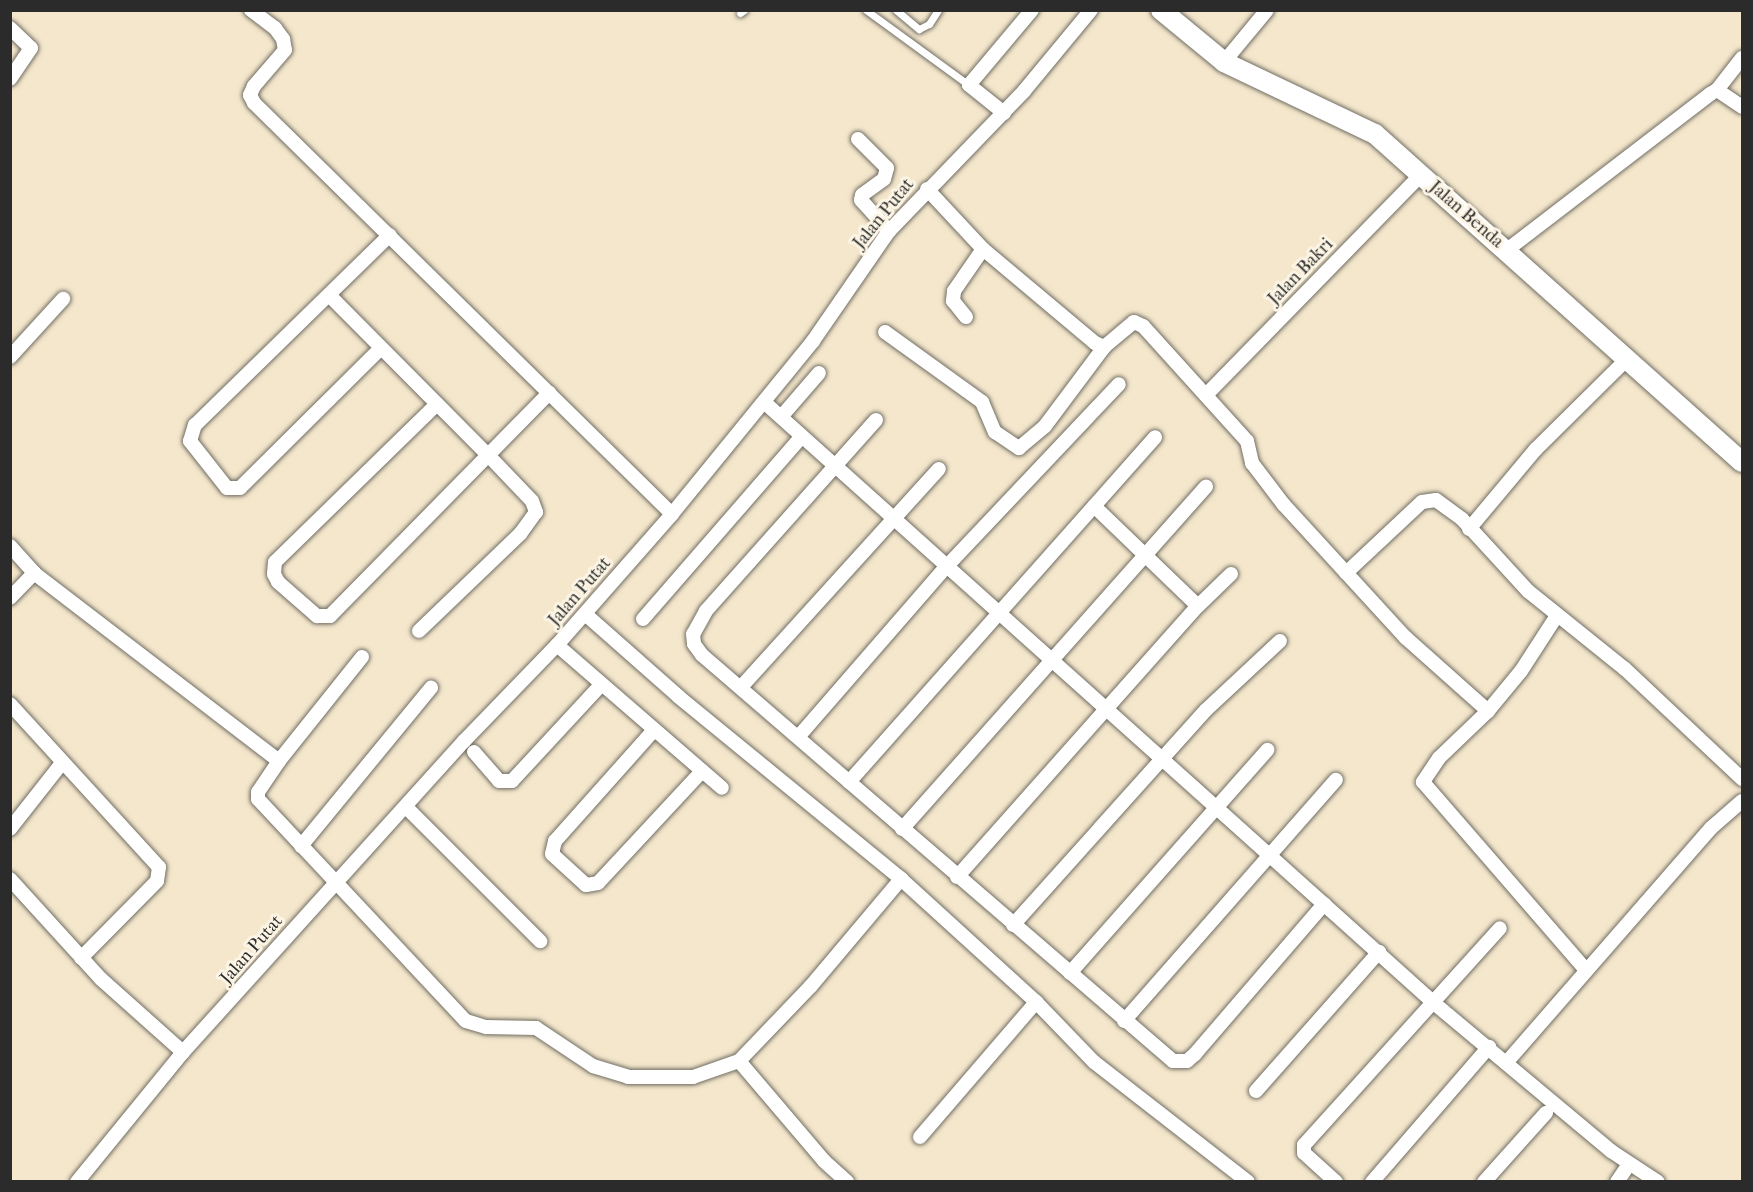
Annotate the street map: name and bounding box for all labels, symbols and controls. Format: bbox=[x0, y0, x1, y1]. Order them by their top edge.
street label: Jalan Putat bbox=[849, 174, 919, 254]
street label: Jalan Benda bbox=[1424, 177, 1508, 253]
street label: Jalan Bakri bbox=[1264, 234, 1338, 310]
street label: Jalan Putat bbox=[544, 553, 616, 631]
street label: Jalan Putat bbox=[216, 911, 288, 989]

